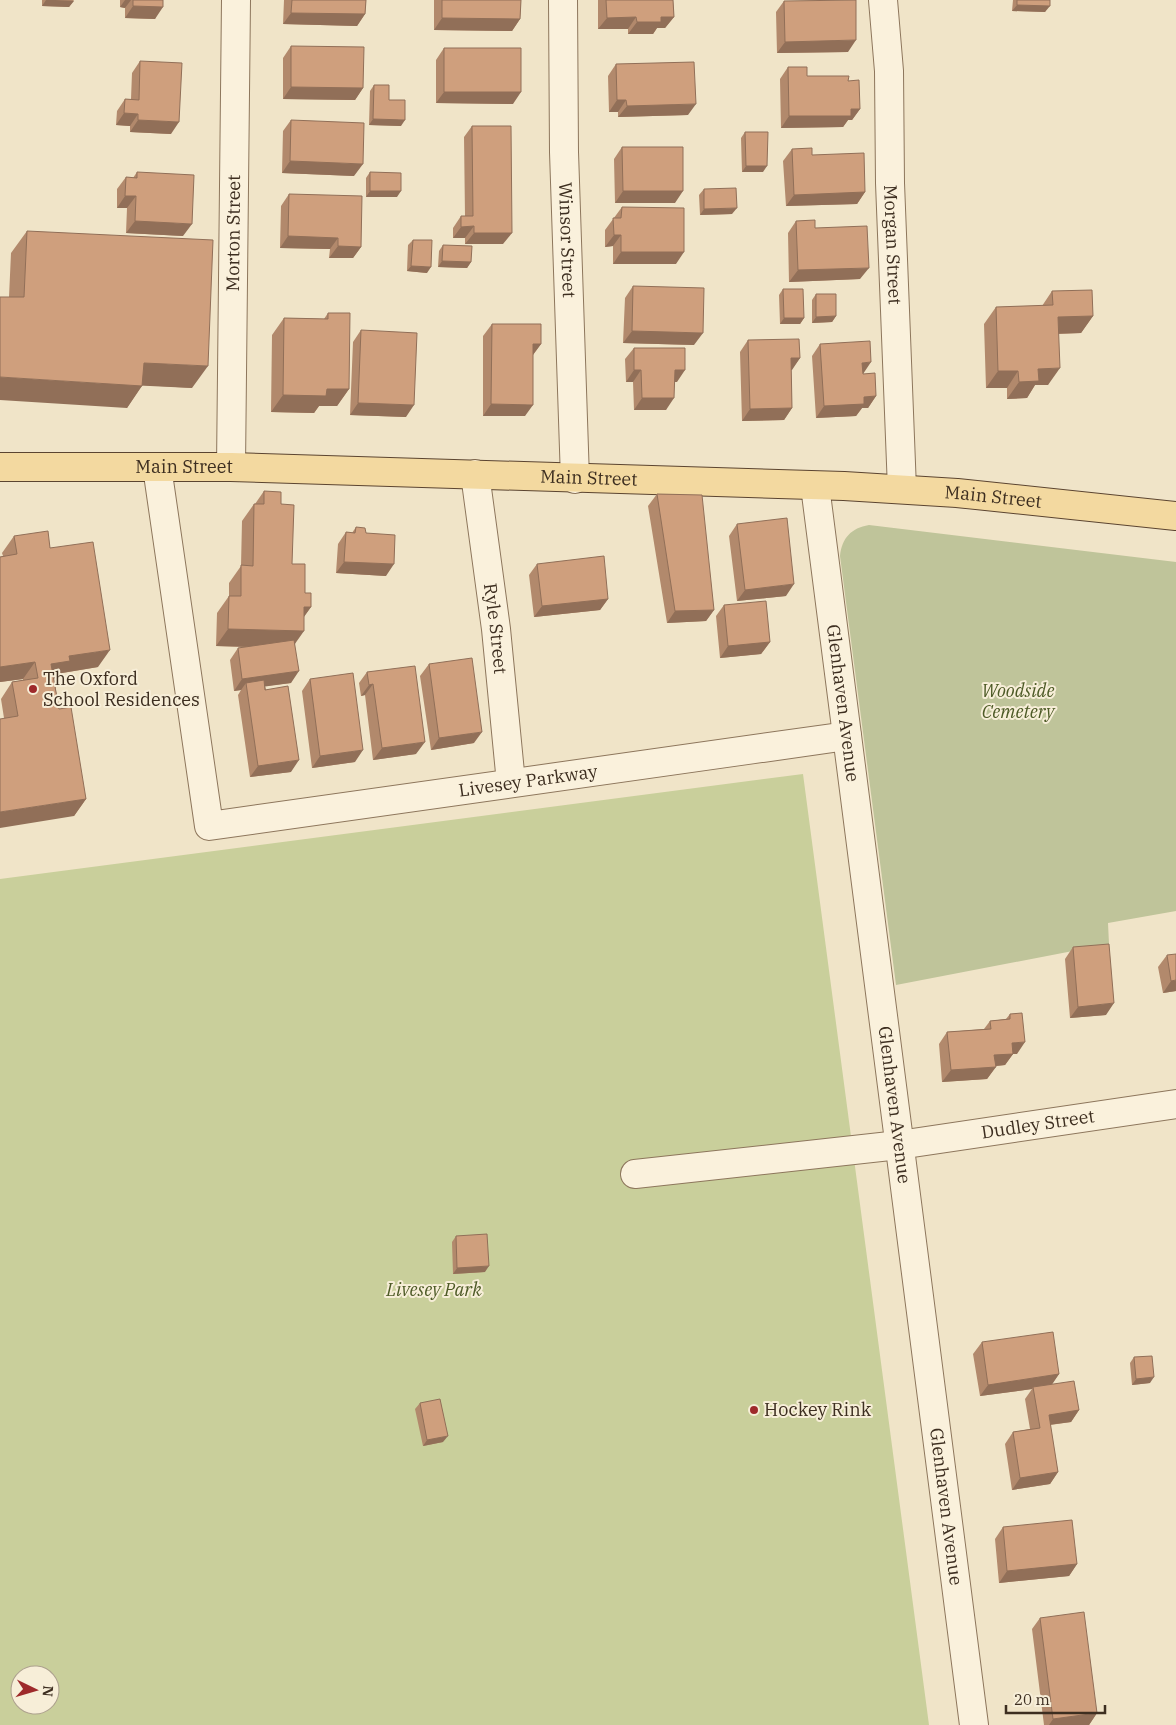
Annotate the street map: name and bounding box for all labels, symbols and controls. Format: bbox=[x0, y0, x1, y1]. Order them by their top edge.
street label: Morton Street bbox=[221, 174, 245, 292]
street label: Winsor Street bbox=[554, 182, 581, 298]
street label: Morgan Street bbox=[879, 184, 907, 305]
street label: Main Street bbox=[135, 455, 233, 478]
street label: Main Street bbox=[540, 465, 638, 491]
street label: Main Street bbox=[944, 480, 1043, 513]
street label: Ryle Street bbox=[479, 582, 512, 675]
street label: Glenhaven Avenue bbox=[822, 623, 865, 783]
place label: The Oxford School Residences bbox=[43, 667, 200, 711]
park label: Woodside Cemetery bbox=[982, 679, 1056, 723]
marker: The Oxford School Residences bbox=[27, 683, 39, 695]
street label: Livesey Parkway bbox=[457, 759, 599, 802]
street label: Glenhaven Avenue bbox=[873, 1025, 916, 1185]
street label: Dudley Street bbox=[980, 1104, 1096, 1144]
park label: Livesey Park bbox=[385, 1278, 482, 1301]
place label: Hockey Rink bbox=[764, 1398, 872, 1421]
marker: Hockey Rink bbox=[748, 1404, 760, 1416]
street label: Glenhaven Avenue bbox=[925, 1426, 968, 1587]
north arrow bbox=[10, 1665, 60, 1715]
scale bar bbox=[1006, 1682, 1105, 1714]
text: N bbox=[39, 1685, 57, 1697]
text: 20 m bbox=[1014, 1690, 1050, 1709]

